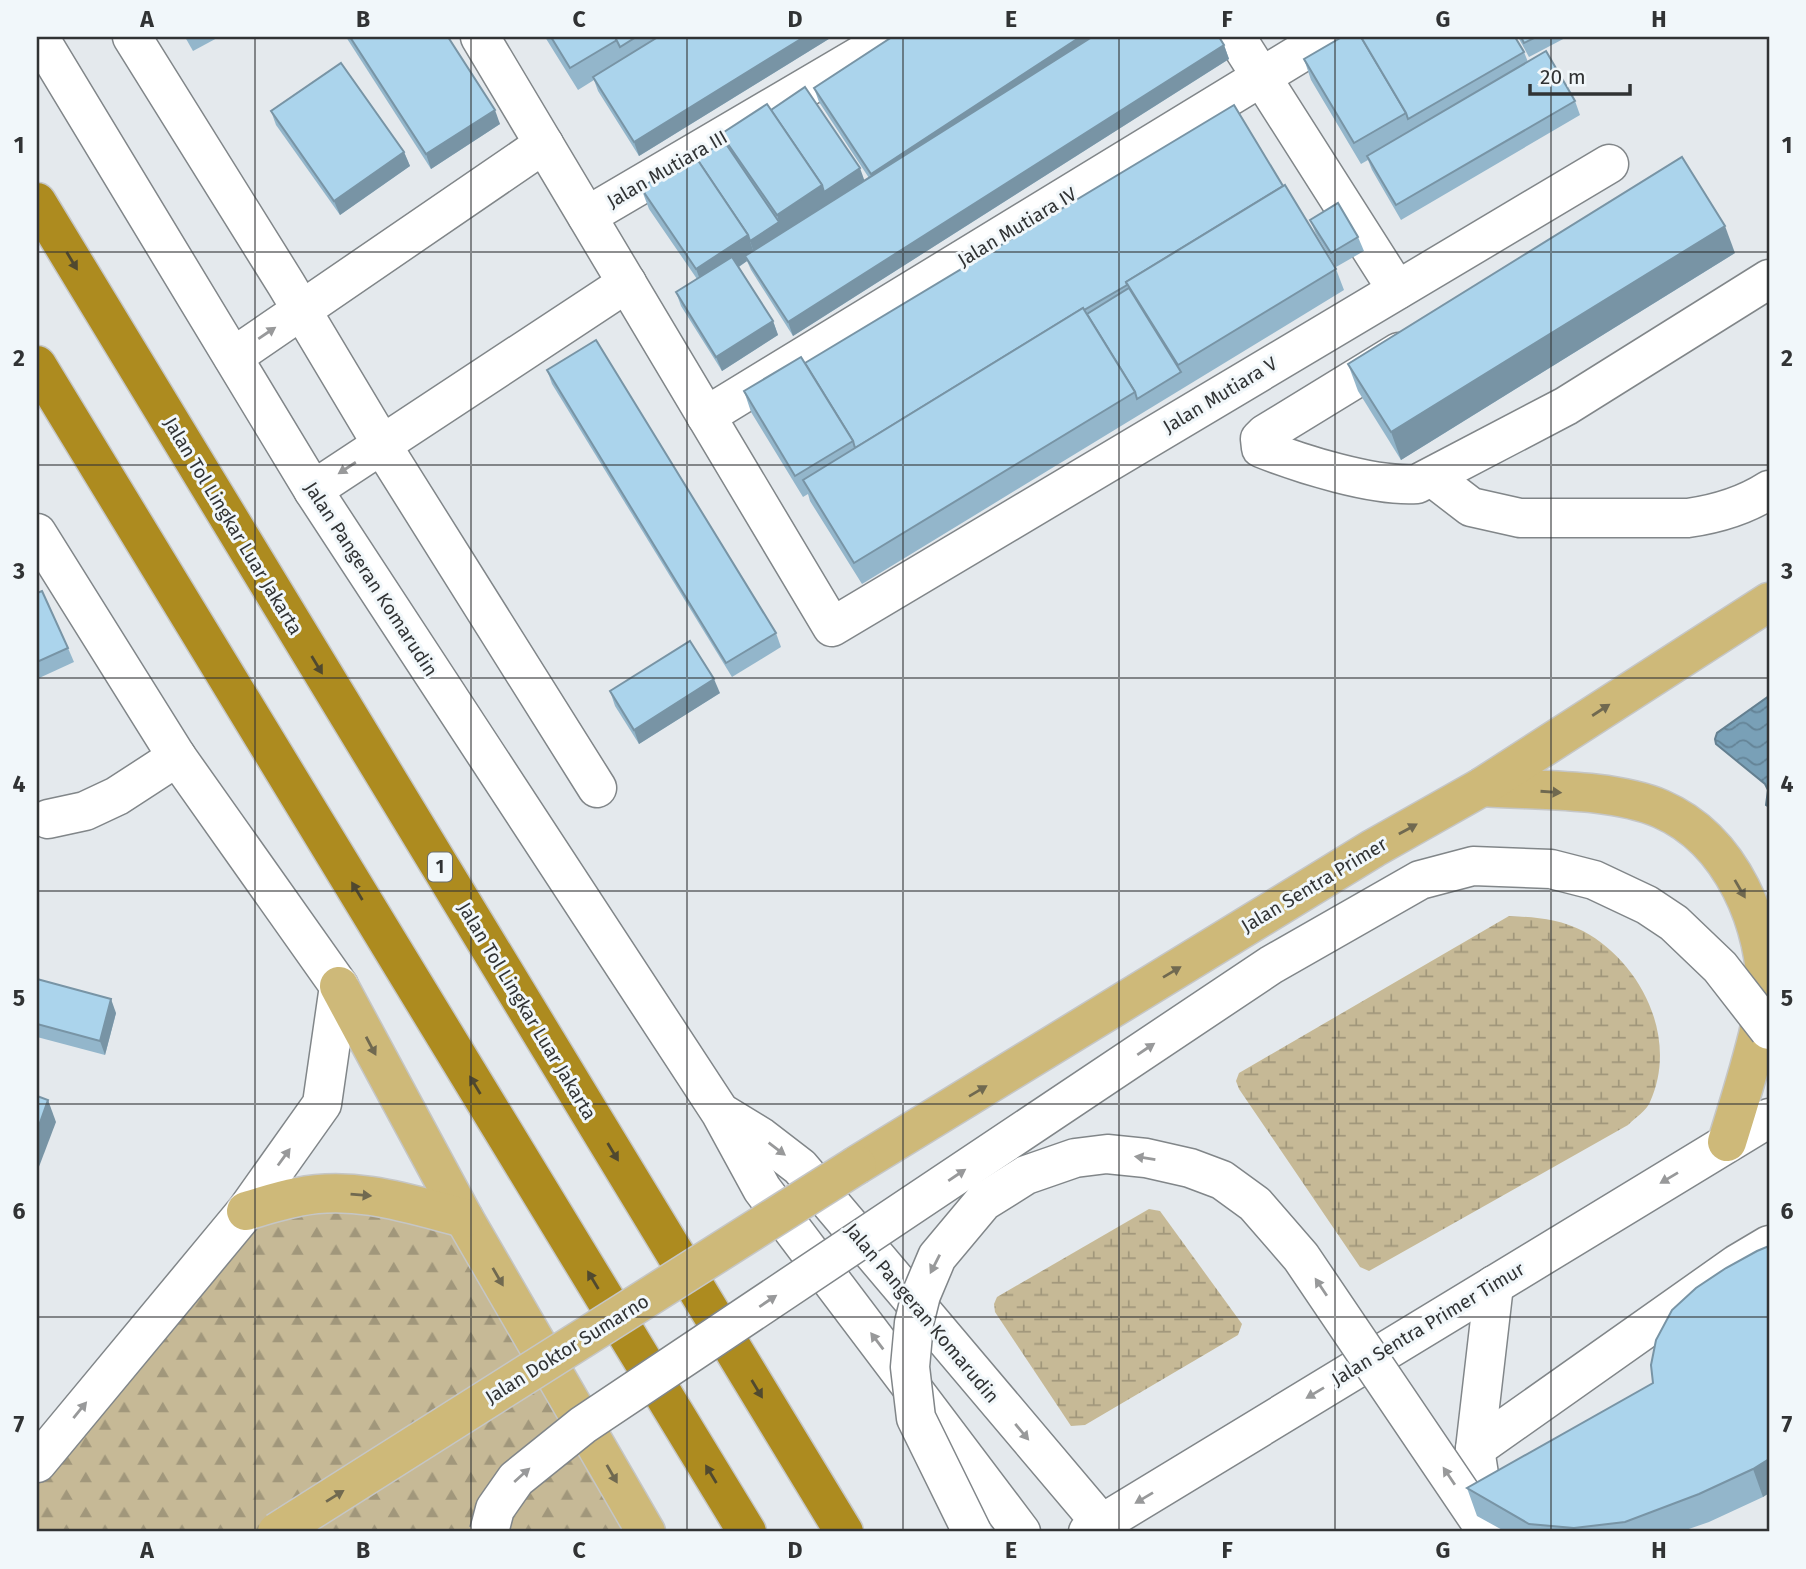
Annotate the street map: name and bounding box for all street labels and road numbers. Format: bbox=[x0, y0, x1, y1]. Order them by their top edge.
street label: Jalan Mutiara III bbox=[603, 125, 731, 213]
street label: Jalan Mutiara IV bbox=[953, 182, 1081, 272]
street label: Jalan Mutiara V bbox=[1159, 352, 1282, 438]
street label: Jalan Tol Lingkar Luar Jakarta bbox=[159, 413, 307, 639]
street label: Jalan Pangeran Komarudin bbox=[299, 477, 443, 681]
street label: Jalan Sentra Primer bbox=[1237, 832, 1392, 938]
road number: 1 bbox=[428, 852, 452, 882]
street label: Jalan Tol Lingkar Luar Jakarta bbox=[453, 898, 601, 1124]
street label: Jalan Pangeran Komarudin bbox=[840, 1219, 1004, 1407]
street label: Jalan Sentra Primer Timur bbox=[1327, 1257, 1529, 1391]
street label: Jalan Doktor Sumarno bbox=[481, 1289, 653, 1409]

